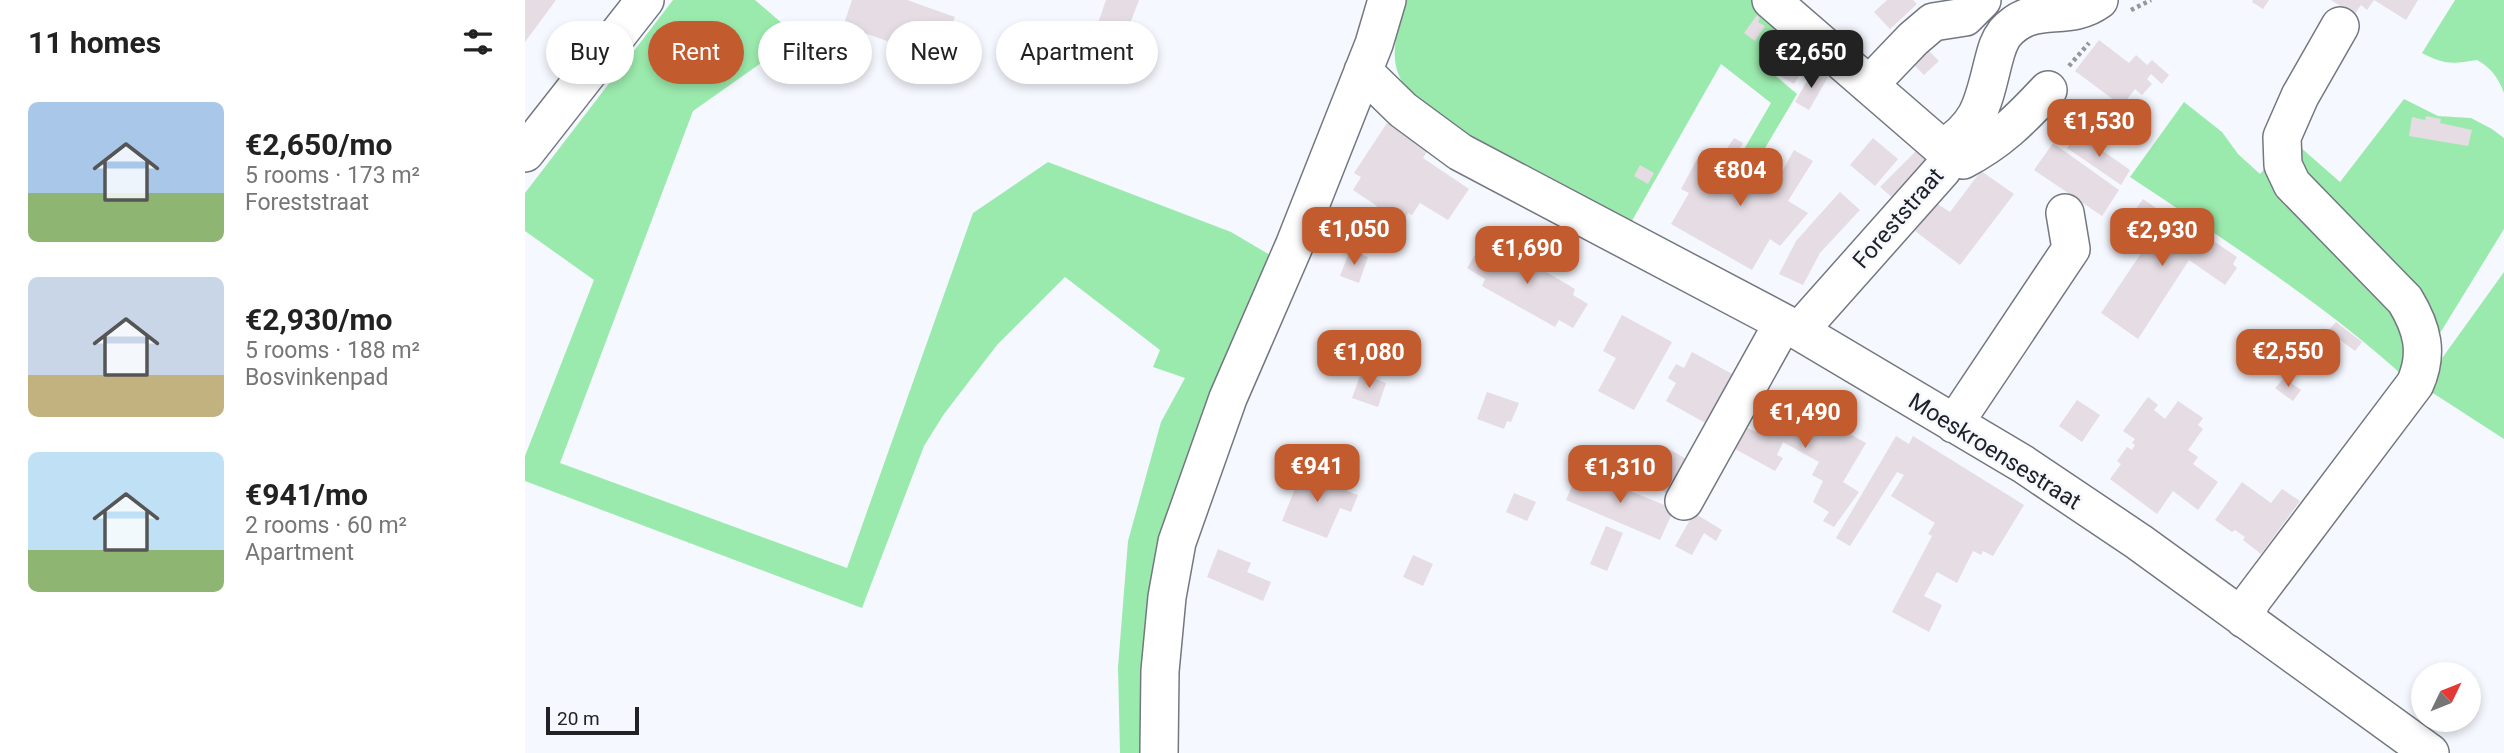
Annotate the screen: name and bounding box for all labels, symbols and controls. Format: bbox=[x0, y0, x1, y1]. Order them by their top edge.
chip: Buy bbox=[546, 21, 634, 84]
chip: Rent bbox=[648, 21, 744, 84]
chip: Filters bbox=[758, 21, 872, 84]
chip: New bbox=[886, 21, 982, 84]
chip: Apartment bbox=[996, 21, 1158, 84]
icon: filters bbox=[459, 23, 497, 61]
text: 11 homes bbox=[28, 25, 161, 60]
pin: €2,650 bbox=[1754, 31, 1868, 90]
text: €2,650 bbox=[1775, 39, 1847, 66]
pin: €1,530 bbox=[2042, 100, 2156, 159]
text: €1,530 bbox=[2063, 108, 2135, 135]
text: €2,650/mo bbox=[245, 127, 393, 162]
icon: home bbox=[84, 130, 168, 214]
pin: €804 bbox=[1699, 148, 1781, 208]
text: €804 bbox=[1714, 157, 1766, 184]
text: 5 rooms · 173 m² bbox=[245, 162, 420, 189]
street label: Foreststraat bbox=[1847, 163, 1949, 274]
text: Foreststraat bbox=[245, 189, 369, 216]
pin: €1,050 bbox=[1297, 208, 1411, 267]
pin: €2,930 bbox=[2105, 208, 2219, 268]
text: €1,050 bbox=[1318, 216, 1390, 243]
text: €2,930 bbox=[2126, 217, 2198, 244]
pin: €1,690 bbox=[1470, 226, 1584, 286]
text: €1,690 bbox=[1491, 235, 1563, 262]
text: €2,930/mo bbox=[245, 302, 393, 337]
icon: home bbox=[84, 305, 168, 389]
pin: €1,080 bbox=[1312, 330, 1426, 390]
pin: €2,550 bbox=[2231, 330, 2345, 389]
text: 5 rooms · 188 m² bbox=[245, 337, 420, 364]
text: €2,550 bbox=[2252, 338, 2324, 365]
text: €1,080 bbox=[1333, 339, 1405, 366]
text: Bosvinkenpad bbox=[245, 364, 388, 391]
street label: Moeskroensestraat bbox=[1904, 388, 2086, 515]
pin: €1,490 bbox=[1748, 391, 1862, 450]
text: €1,490 bbox=[1769, 399, 1841, 426]
pin: €941 bbox=[1276, 444, 1358, 504]
pin: €1,310 bbox=[1563, 446, 1677, 505]
text: €941 bbox=[1291, 453, 1343, 480]
text: €1,310 bbox=[1584, 454, 1656, 481]
text: €941/mo bbox=[245, 477, 368, 512]
icon: home bbox=[84, 480, 168, 564]
text: 2 rooms · 60 m² bbox=[245, 512, 407, 539]
text: Apartment bbox=[245, 539, 354, 566]
north arrow bbox=[2411, 662, 2481, 732]
map controls bbox=[2411, 662, 2481, 732]
scale bar bbox=[546, 704, 639, 736]
text: 20 m bbox=[557, 707, 600, 730]

